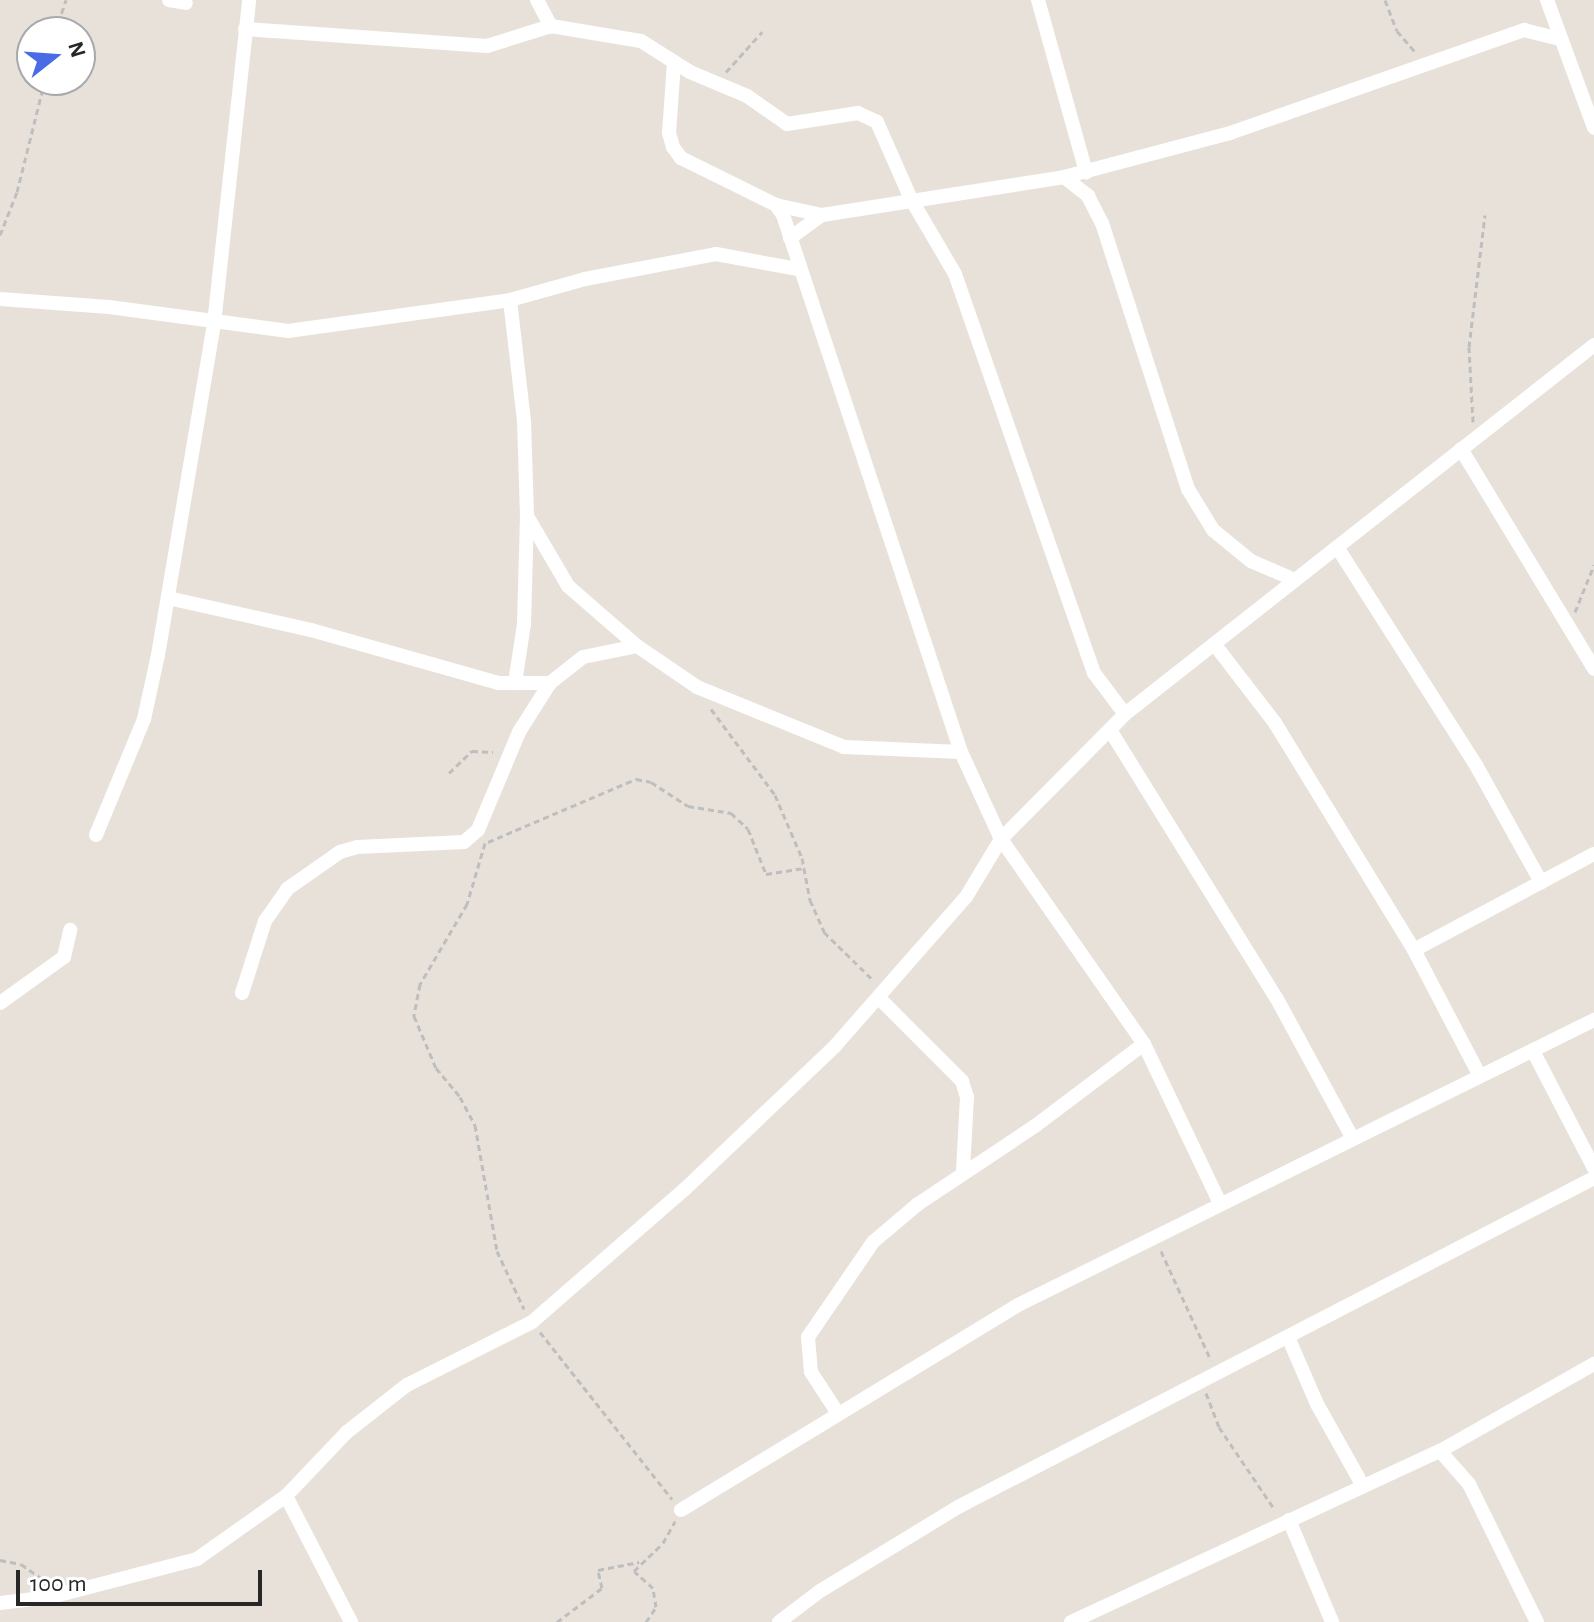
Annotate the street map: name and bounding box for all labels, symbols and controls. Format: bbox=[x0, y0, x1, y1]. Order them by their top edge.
north arrow bbox=[16, 16, 96, 96]
text: N bbox=[64, 39, 90, 60]
scale bar bbox=[20, 1554, 266, 1604]
text: 100 m bbox=[30, 1572, 87, 1596]

